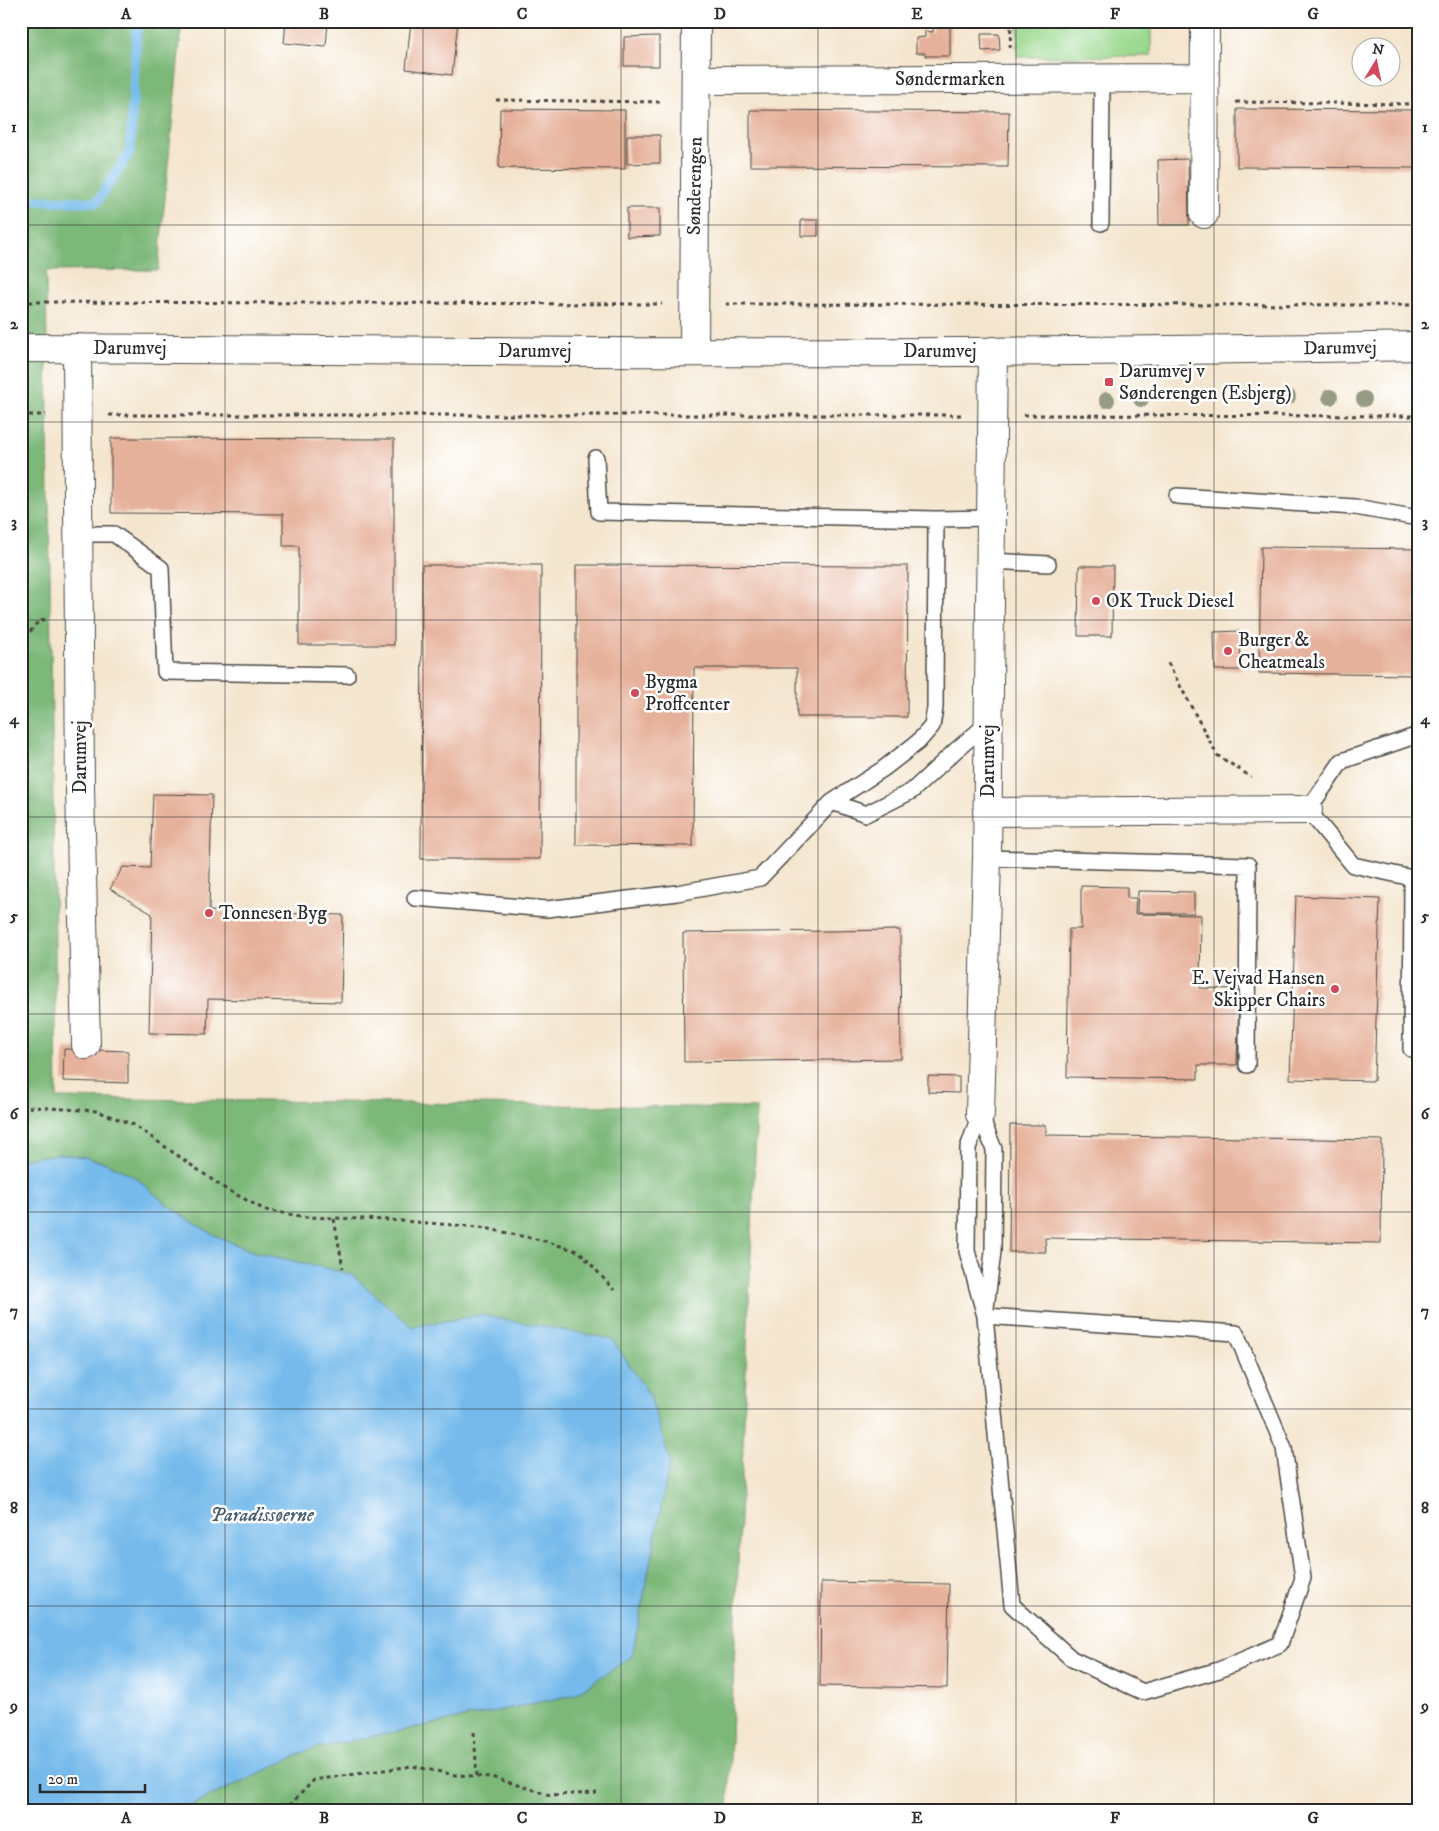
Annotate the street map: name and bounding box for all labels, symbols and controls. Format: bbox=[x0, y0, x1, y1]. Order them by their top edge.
text: A bbox=[120, 4, 132, 24]
text: B bbox=[319, 4, 329, 24]
text: C bbox=[517, 4, 527, 24]
text: D bbox=[714, 4, 726, 24]
text: E bbox=[911, 4, 923, 24]
text: F bbox=[1110, 4, 1120, 24]
text: G bbox=[1307, 4, 1319, 24]
north arrow bbox=[1352, 38, 1402, 88]
text: N bbox=[1371, 40, 1386, 60]
street label: Søndermarken bbox=[895, 68, 1005, 91]
text: 1 bbox=[11, 117, 17, 137]
text: 1 bbox=[1422, 117, 1428, 137]
street label: Sønderengen bbox=[683, 137, 707, 235]
text: 2 bbox=[10, 314, 19, 334]
text: 2 bbox=[1421, 314, 1430, 334]
street label: Darumvej bbox=[1303, 336, 1377, 360]
street label: Darumvej bbox=[93, 337, 167, 360]
street label: Darumvej bbox=[498, 340, 572, 363]
street label: Darumvej bbox=[903, 340, 977, 363]
place label: Darumvej v Sønderengen (Esbjerg) bbox=[1119, 360, 1292, 405]
marker: Darumvej v Sønderengen (Esbjerg) bbox=[1103, 376, 1115, 388]
text: 3 bbox=[11, 512, 17, 532]
text: 3 bbox=[1422, 512, 1428, 532]
place label: OK Truck Diesel bbox=[1106, 590, 1234, 613]
marker: OK Truck Diesel bbox=[1090, 595, 1102, 607]
place label: Burger & Cheatmeals bbox=[1238, 629, 1325, 674]
marker: Burger & Cheatmeals bbox=[1222, 645, 1234, 657]
place label: Bygma Proffcenter bbox=[645, 671, 730, 716]
marker: Bygma Proffcenter bbox=[629, 687, 641, 699]
text: 4 bbox=[8, 709, 19, 729]
text: 4 bbox=[1419, 709, 1430, 729]
street label: Darumvej bbox=[69, 720, 92, 794]
street label: Darumvej bbox=[977, 724, 1000, 798]
place label: Tonnesen Byg bbox=[219, 902, 328, 925]
text: 5 bbox=[9, 906, 18, 926]
text: 5 bbox=[1420, 906, 1429, 926]
marker: Tonnesen Byg bbox=[203, 907, 215, 919]
place label: E. Vejvad Hansen Skipper Chairs bbox=[1191, 967, 1325, 1012]
marker: E. Vejvad Hansen Skipper Chairs bbox=[1329, 983, 1341, 995]
text: 6 bbox=[10, 1104, 20, 1124]
text: 6 bbox=[1421, 1104, 1431, 1124]
text: 7 bbox=[10, 1301, 18, 1321]
text: 7 bbox=[1421, 1301, 1429, 1321]
text: 8 bbox=[10, 1498, 18, 1518]
text: 8 bbox=[1421, 1498, 1429, 1518]
water label: Paradissøerne bbox=[210, 1503, 315, 1528]
text: 9 bbox=[9, 1696, 18, 1716]
text: 9 bbox=[1420, 1696, 1429, 1716]
scale bar bbox=[40, 1761, 145, 1793]
text: 20 m bbox=[48, 1770, 78, 1789]
text: A bbox=[120, 1808, 132, 1828]
text: B bbox=[319, 1808, 329, 1828]
text: C bbox=[517, 1808, 527, 1828]
text: D bbox=[714, 1808, 726, 1828]
text: E bbox=[911, 1808, 923, 1828]
text: F bbox=[1110, 1808, 1120, 1828]
text: G bbox=[1307, 1808, 1319, 1828]

